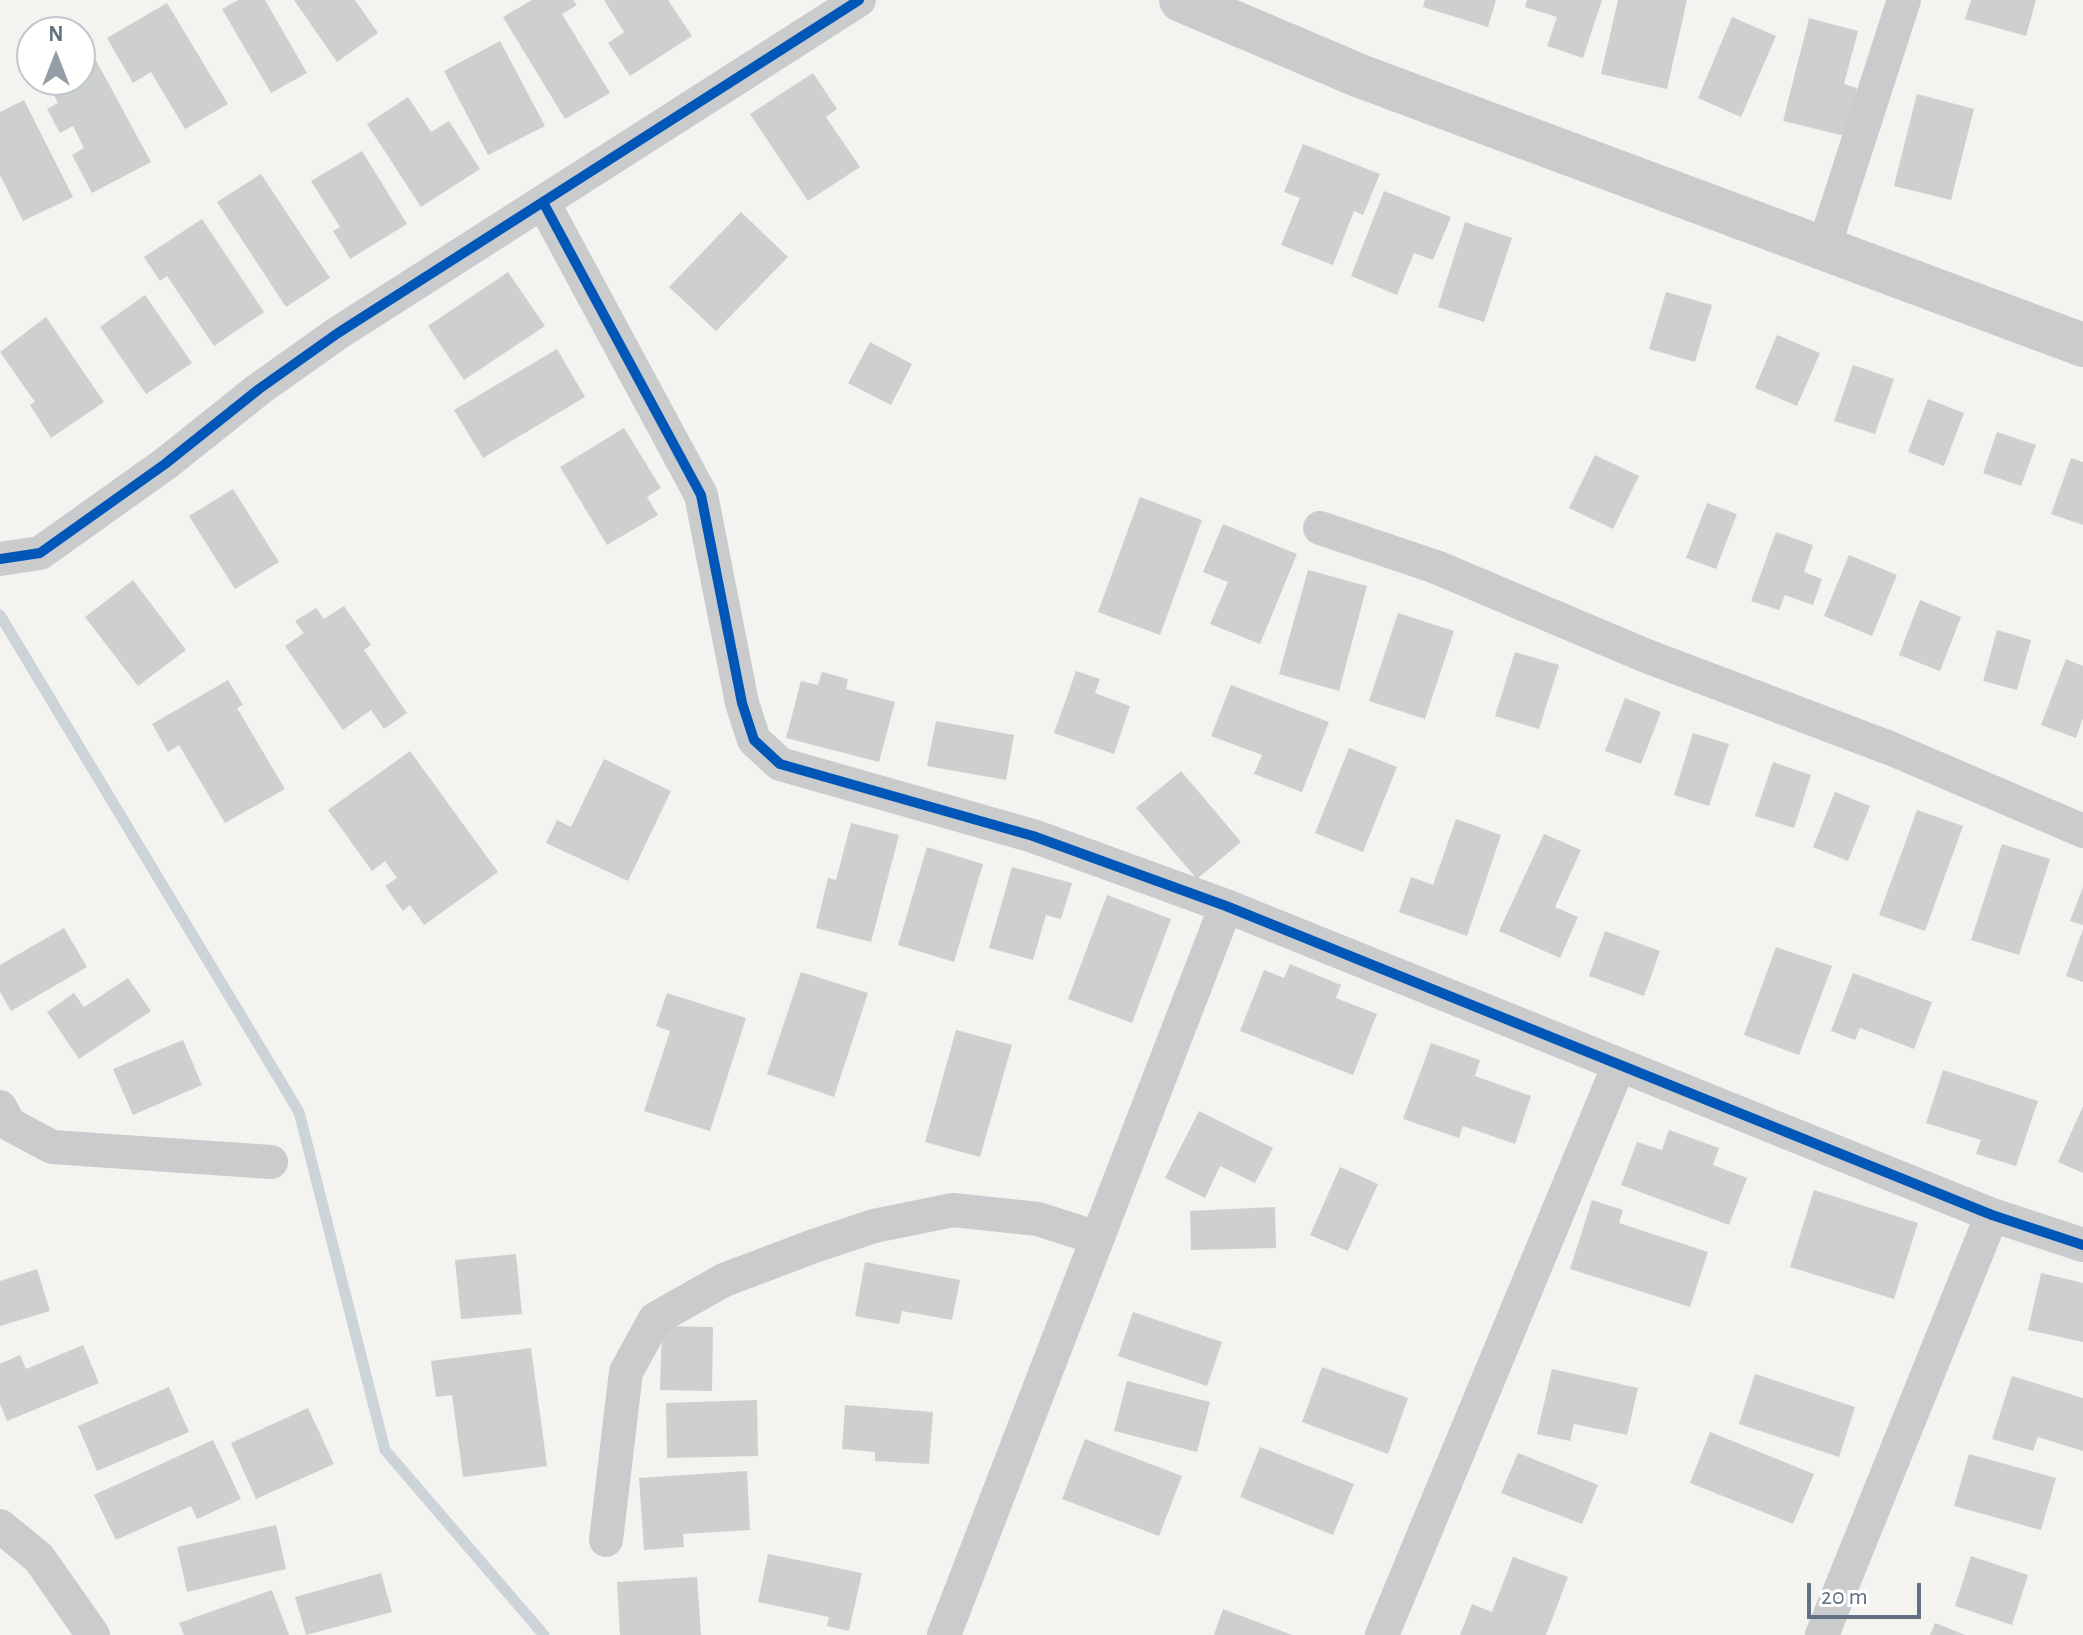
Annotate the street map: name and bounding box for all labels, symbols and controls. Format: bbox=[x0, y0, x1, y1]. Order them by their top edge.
north arrow bbox=[16, 16, 96, 96]
text: N bbox=[48, 23, 64, 45]
scale bar bbox=[1811, 1567, 1925, 1617]
text: 20 m bbox=[1821, 1585, 1868, 1609]

